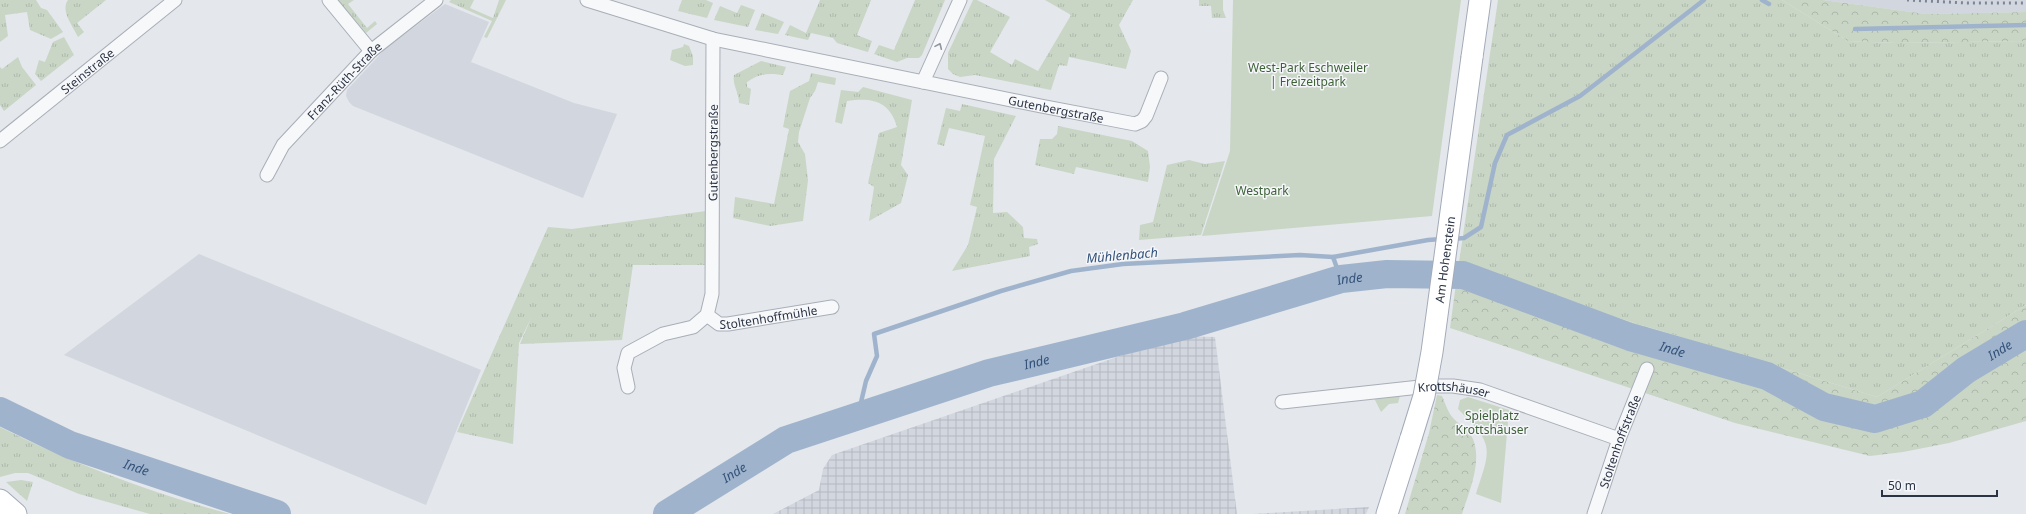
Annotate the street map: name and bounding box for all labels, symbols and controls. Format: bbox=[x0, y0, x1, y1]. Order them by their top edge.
street label: Franz-Rüth-Straße bbox=[303, 37, 385, 123]
one-way arrow bbox=[934, 43, 942, 51]
street label: Steinstraße bbox=[57, 44, 118, 97]
park label: West-Park Eschweiler | Freizeitpark bbox=[1248, 59, 1368, 90]
street label: Gutenbergstraße bbox=[1007, 91, 1106, 126]
street label: Gutenbergstraße bbox=[704, 104, 721, 201]
park label: Westpark bbox=[1235, 182, 1289, 199]
street label: Am Hohenstein bbox=[1430, 215, 1459, 304]
water label: Mühlenbach bbox=[1086, 243, 1158, 267]
water label: Inde bbox=[1333, 268, 1364, 289]
street label: Stoltenhoffmühle bbox=[720, 301, 819, 333]
water label: Inde bbox=[1983, 335, 2016, 365]
water label: Inde bbox=[1657, 337, 1688, 361]
water label: Inde bbox=[1021, 350, 1052, 374]
street label: Krottshäuser bbox=[1417, 377, 1493, 401]
street label: Stoltenhoffstraße bbox=[1595, 392, 1645, 490]
park label: Spielplatz Krottshäuser bbox=[1456, 407, 1528, 438]
water label: Inde bbox=[121, 454, 152, 480]
water label: Inde bbox=[718, 458, 750, 487]
scale bar bbox=[1882, 472, 1997, 498]
text: 50 m bbox=[1888, 477, 1916, 494]

